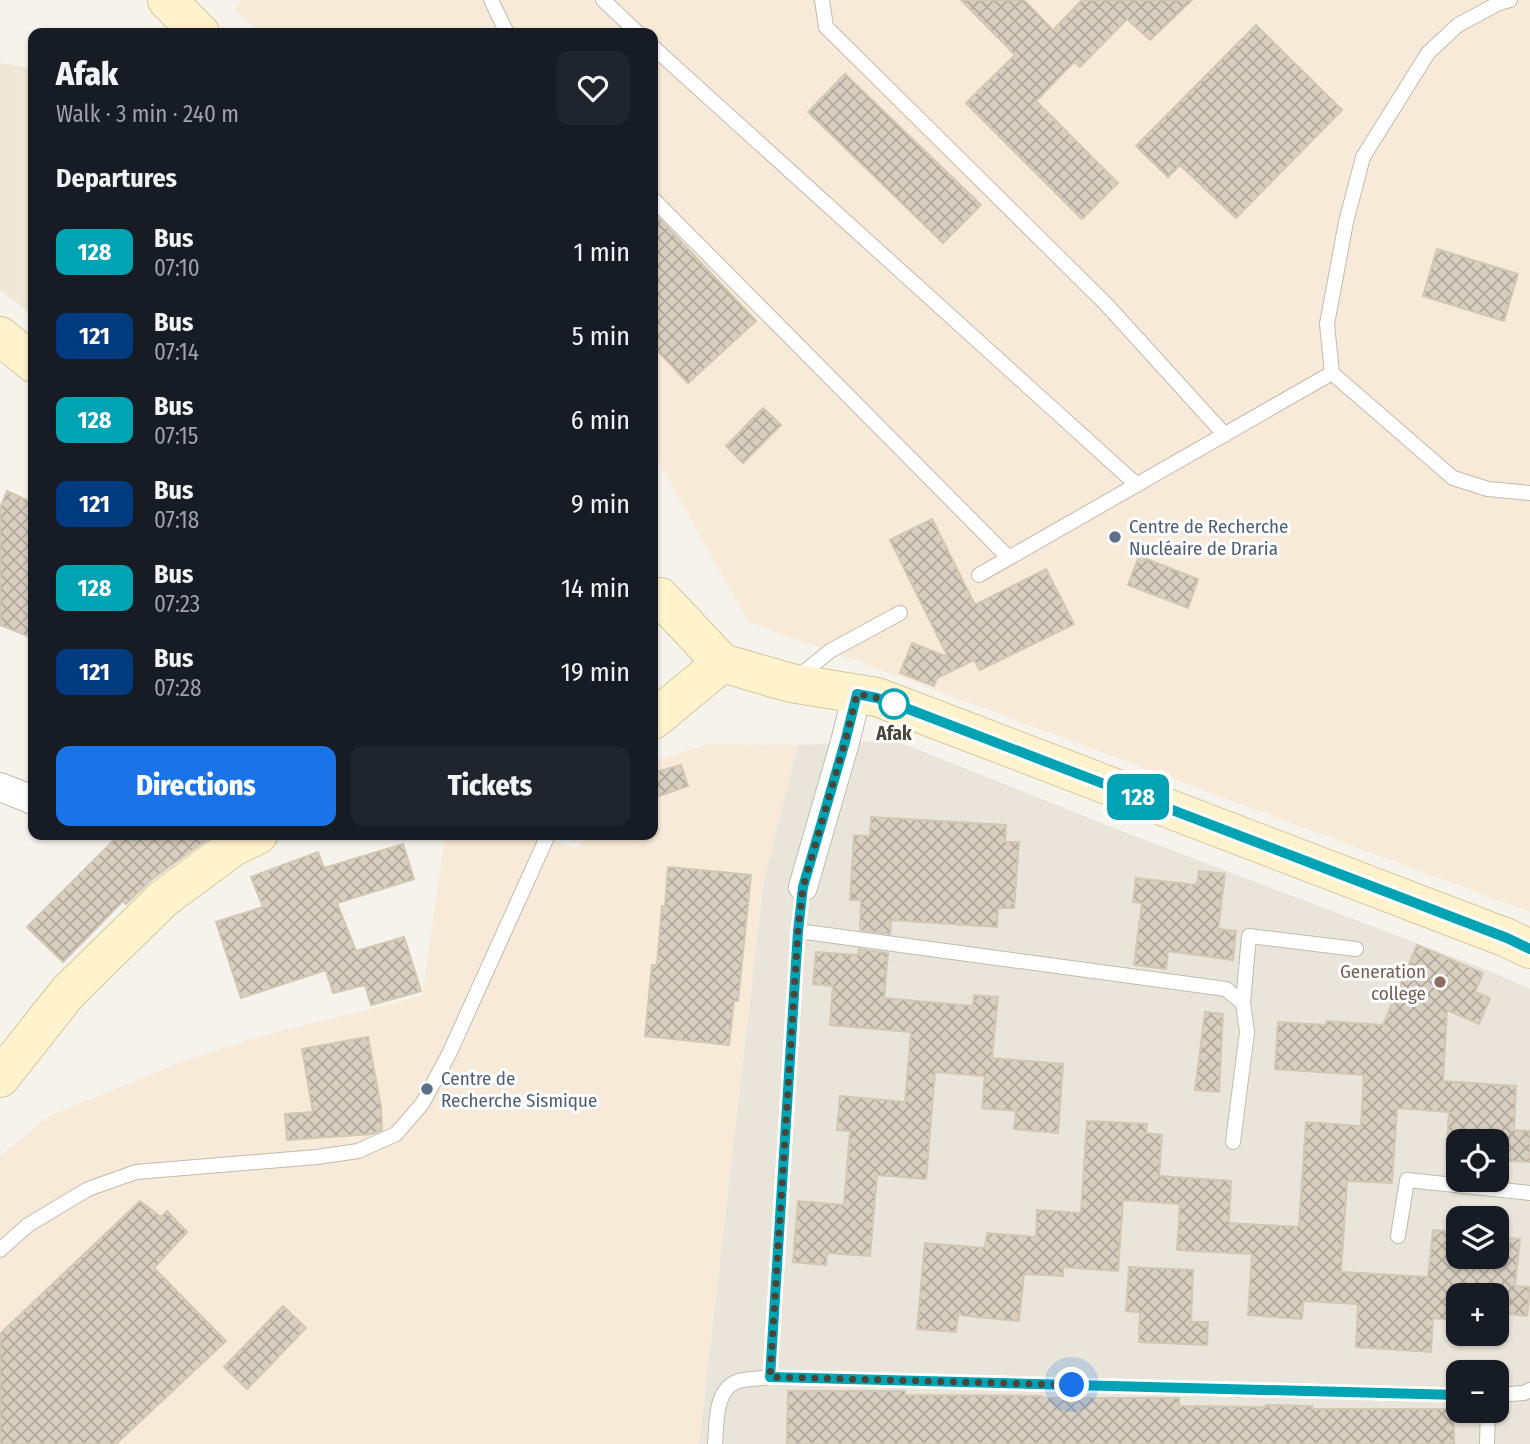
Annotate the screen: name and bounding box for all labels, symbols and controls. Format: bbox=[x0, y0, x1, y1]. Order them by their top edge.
button: heart bbox=[556, 51, 630, 125]
text: Afak bbox=[56, 54, 118, 94]
text: Walk · 3 min · 240 m bbox=[56, 100, 239, 128]
text: Departures bbox=[56, 163, 177, 194]
text: Bus bbox=[154, 223, 193, 254]
text: 1 min bbox=[574, 237, 630, 268]
text: 128 bbox=[78, 238, 111, 266]
text: 07:10 bbox=[154, 254, 200, 282]
text: Bus bbox=[154, 307, 193, 338]
text: 5 min bbox=[572, 321, 630, 352]
text: 121 bbox=[79, 322, 110, 350]
text: 07:14 bbox=[154, 338, 199, 366]
text: Bus bbox=[154, 391, 193, 422]
text: 6 min bbox=[571, 405, 630, 436]
text: 128 bbox=[78, 406, 111, 434]
text: 07:15 bbox=[154, 422, 198, 450]
text: Bus bbox=[154, 475, 193, 506]
text: 9 min bbox=[571, 489, 630, 520]
text: 121 bbox=[79, 490, 110, 518]
text: 07:18 bbox=[154, 506, 199, 534]
place label: Centre de Recherche Nucléaire de Draria bbox=[1129, 515, 1289, 560]
marker: Centre de Recherche Nucléaire de Draria bbox=[1107, 529, 1123, 545]
text: Bus bbox=[154, 559, 193, 590]
text: 14 min bbox=[561, 573, 630, 604]
text: 128 bbox=[78, 574, 111, 602]
text: 07:23 bbox=[154, 590, 200, 618]
text: Bus bbox=[154, 643, 193, 674]
text: 19 min bbox=[561, 657, 630, 688]
text: 121 bbox=[79, 658, 110, 686]
text: 07:28 bbox=[154, 674, 201, 702]
marker: Afak bbox=[879, 689, 909, 719]
place label: Afak bbox=[875, 722, 912, 745]
button: Directions bbox=[56, 746, 336, 826]
button: Tickets bbox=[350, 746, 630, 826]
line badge: 128 bbox=[1098, 774, 1178, 820]
text: 128 bbox=[1121, 783, 1155, 811]
place label: Generation college bbox=[1340, 960, 1426, 1005]
marker: Generation college bbox=[1432, 974, 1448, 990]
place label: Centre de Recherche Sismique bbox=[441, 1067, 597, 1112]
marker: Centre de Recherche Sismique bbox=[419, 1081, 435, 1097]
map controls bbox=[1446, 1129, 1509, 1423]
button: locate bbox=[1446, 1129, 1509, 1192]
button: layers bbox=[1446, 1206, 1509, 1269]
button: + bbox=[1446, 1283, 1509, 1346]
button: − bbox=[1446, 1360, 1509, 1423]
your location bbox=[1054, 1367, 1089, 1402]

